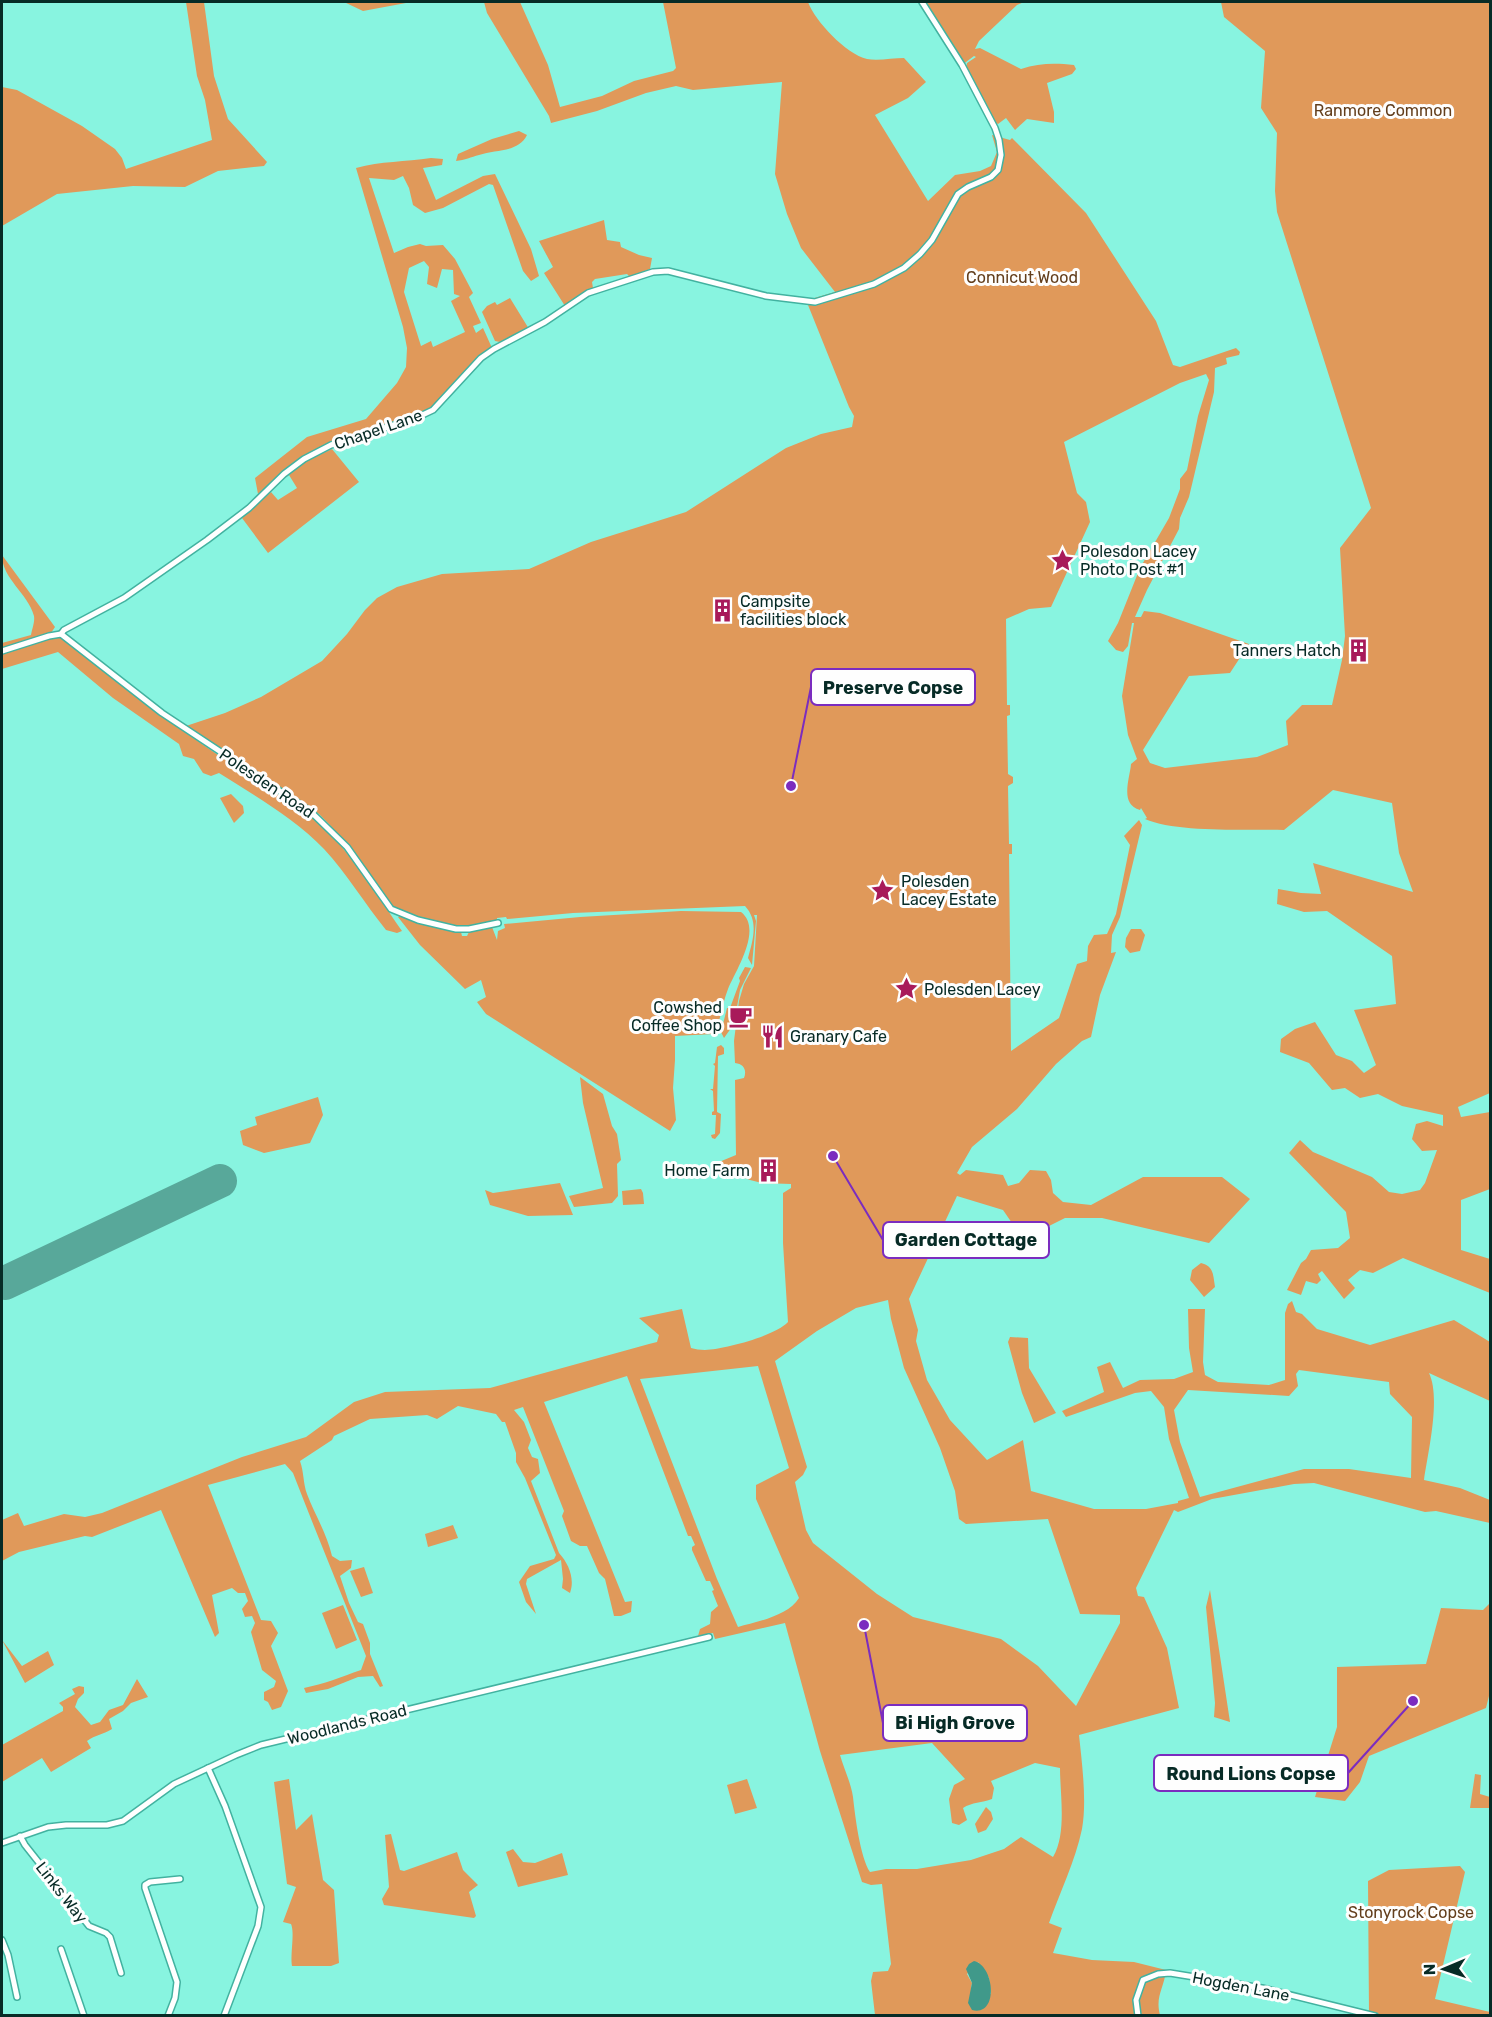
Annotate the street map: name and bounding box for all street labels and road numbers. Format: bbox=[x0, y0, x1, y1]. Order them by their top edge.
street label: Chapel Lane bbox=[332, 405, 425, 453]
street label: Polesden Road bbox=[216, 745, 318, 822]
street label: Woodlands Road bbox=[285, 1700, 409, 1748]
street label: Links Way bbox=[32, 1858, 91, 1927]
street label: Hogden Lane bbox=[1191, 1968, 1291, 2005]

